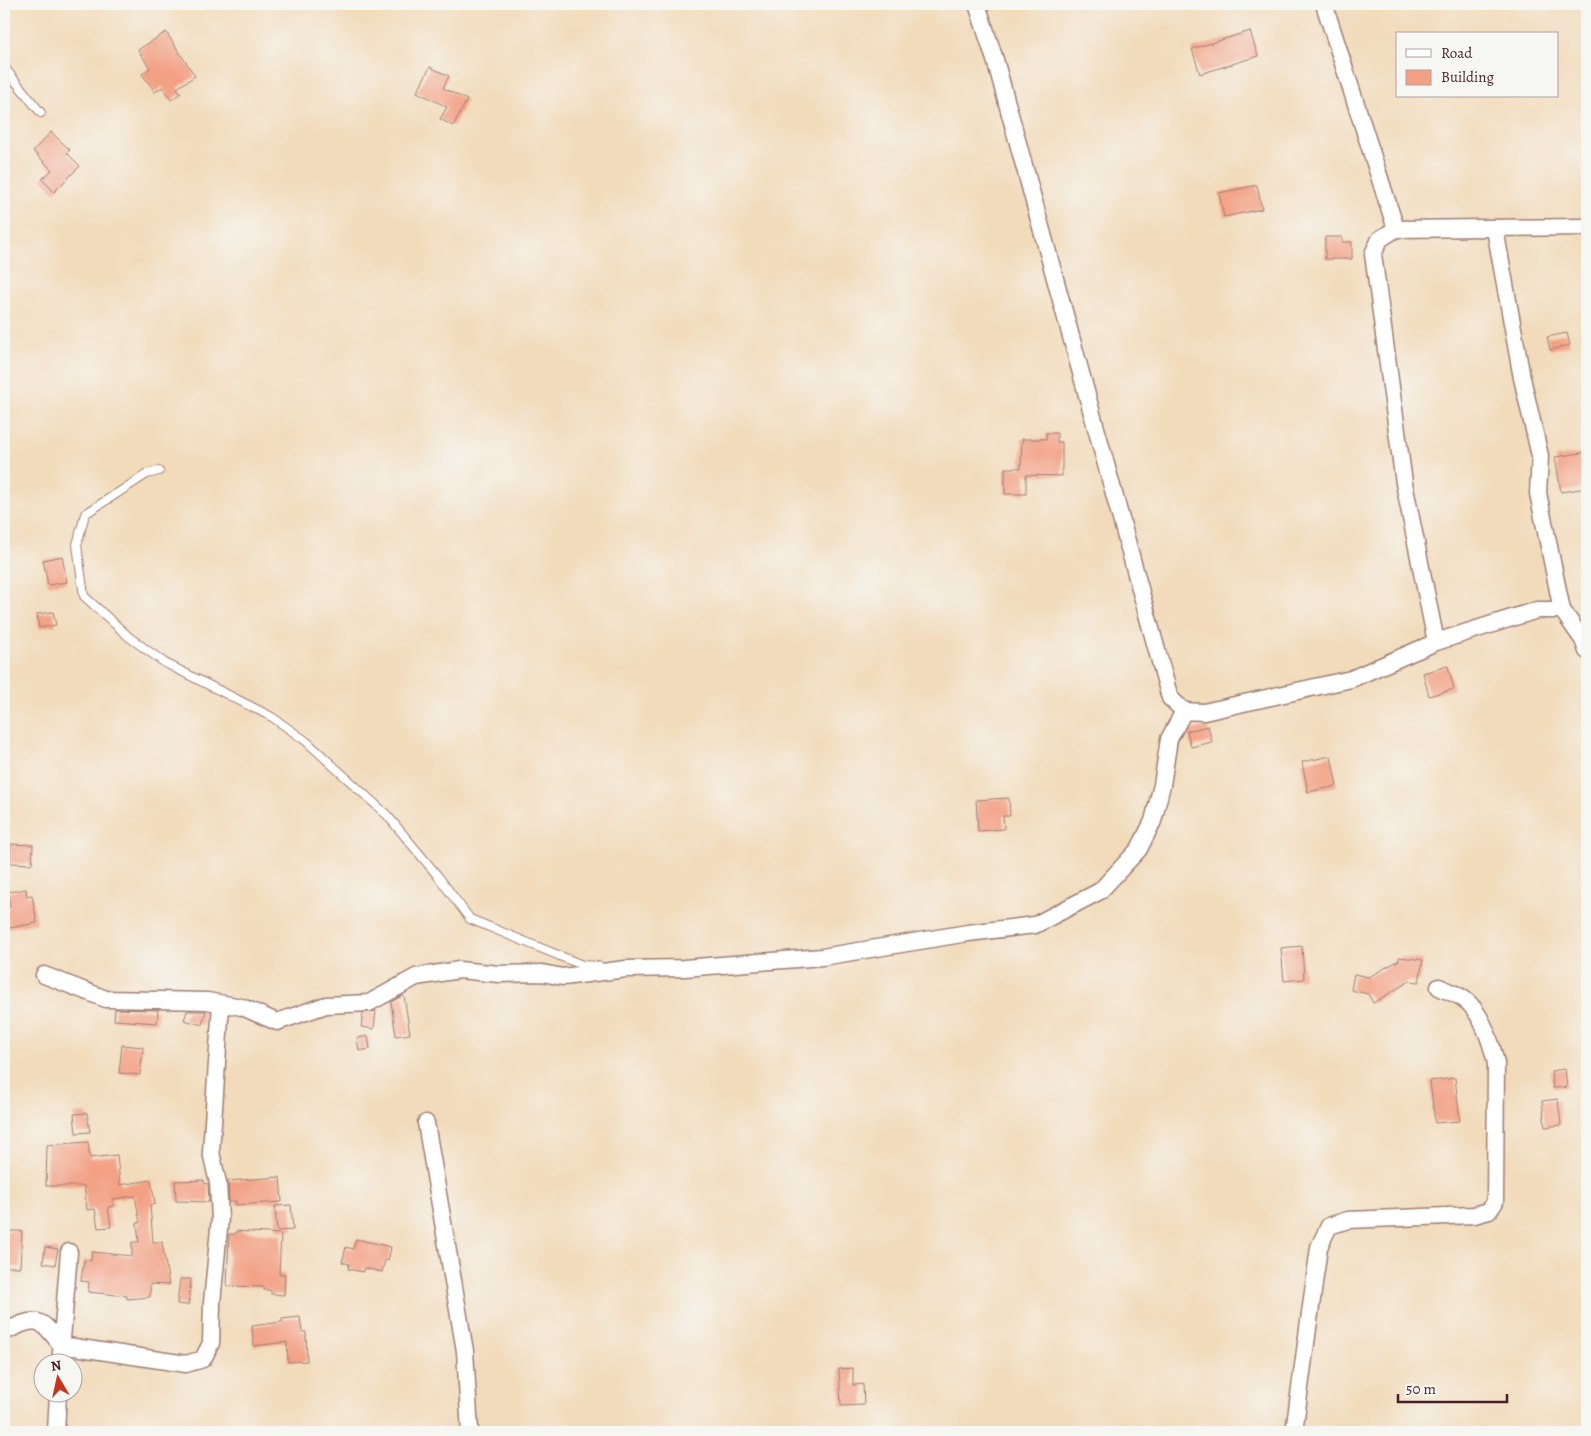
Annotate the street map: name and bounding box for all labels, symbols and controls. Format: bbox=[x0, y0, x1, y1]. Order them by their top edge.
legend bbox=[1396, 32, 1558, 98]
text: Road bbox=[1441, 43, 1473, 63]
text: Building bbox=[1441, 67, 1494, 87]
north arrow bbox=[32, 1354, 82, 1404]
text: N bbox=[50, 1355, 63, 1376]
scale bar bbox=[1398, 1371, 1507, 1403]
text: 50 m bbox=[1406, 1379, 1436, 1399]

